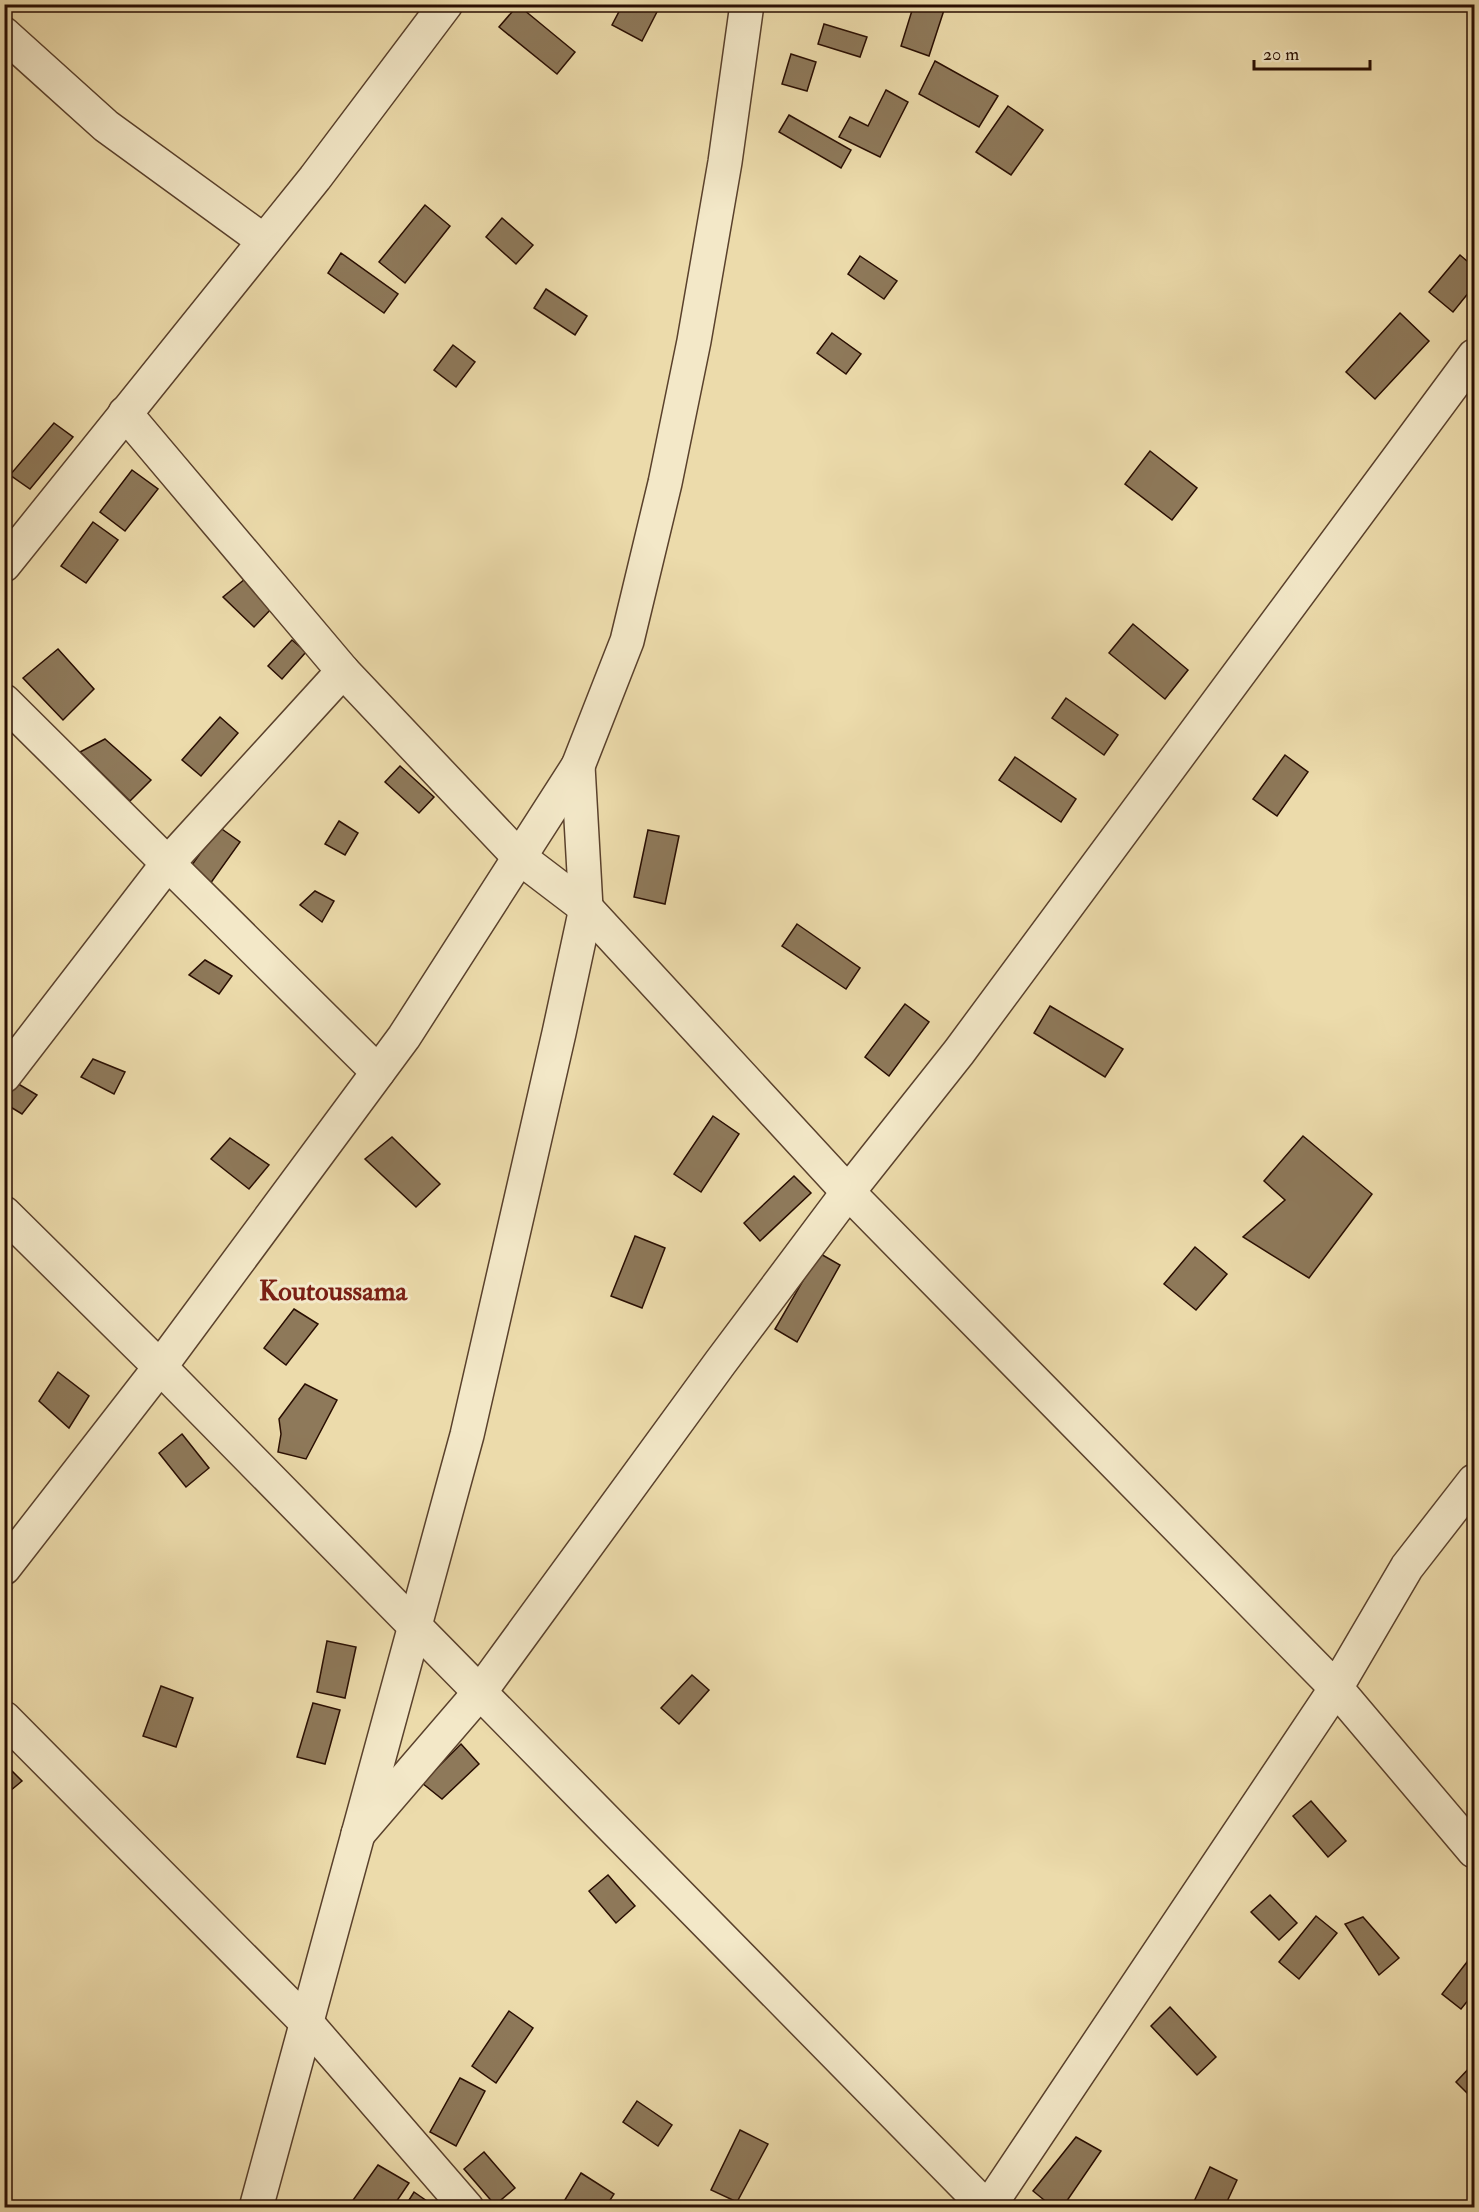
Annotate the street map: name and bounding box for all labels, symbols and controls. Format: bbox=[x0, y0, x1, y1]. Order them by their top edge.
scale bar bbox=[1254, 33, 1370, 71]
text: 20 m bbox=[1263, 43, 1299, 66]
district label: Koutoussama bbox=[259, 1274, 408, 1309]

